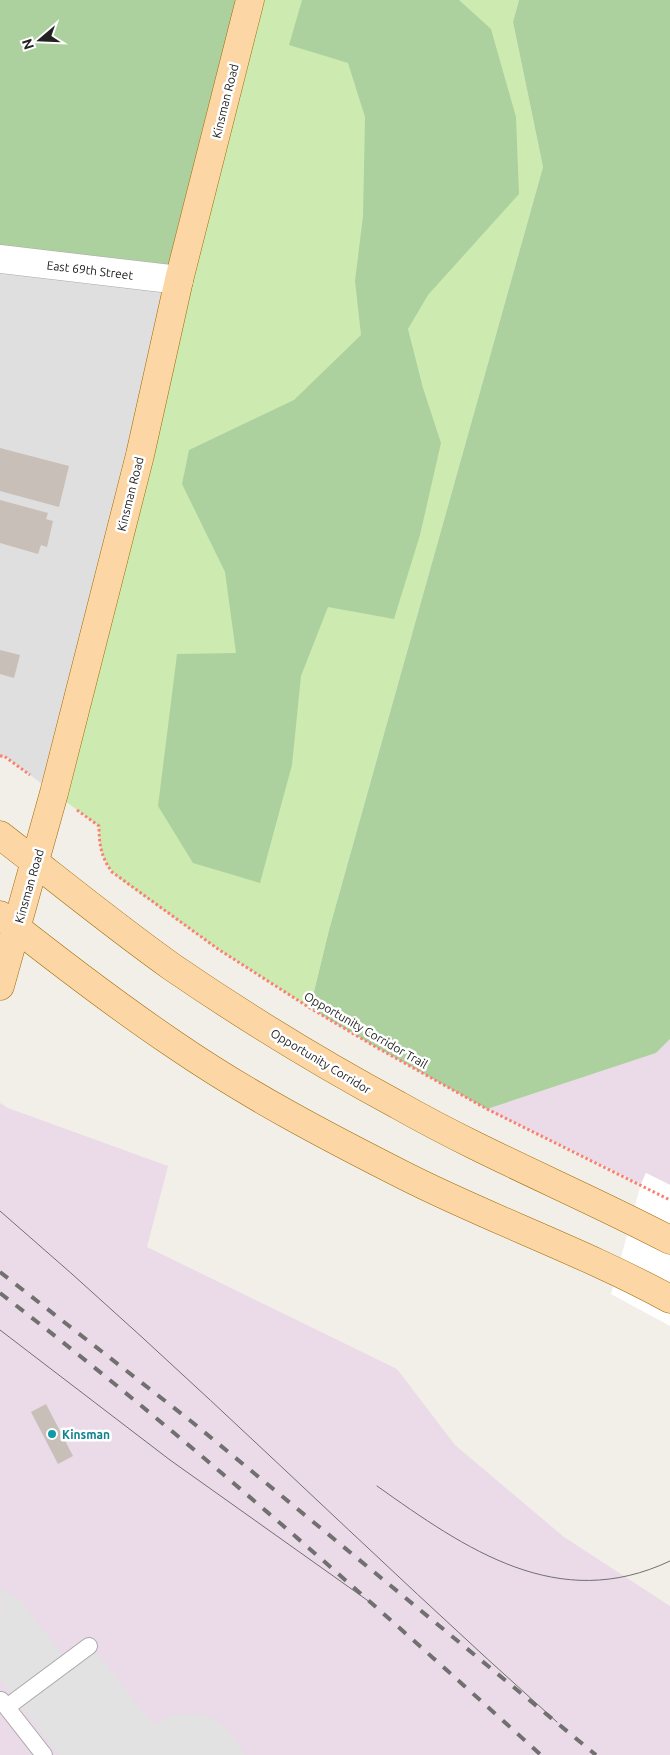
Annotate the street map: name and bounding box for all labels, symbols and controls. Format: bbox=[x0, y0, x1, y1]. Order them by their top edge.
north arrow bbox=[15, 15, 65, 65]
text: N bbox=[18, 37, 37, 52]
street label: Kinsman Road bbox=[209, 62, 241, 140]
street label: East 69th Street bbox=[46, 258, 134, 282]
street label: Kinsman Road bbox=[114, 455, 146, 533]
street label: Kinsman Road bbox=[12, 848, 46, 924]
street label: Opportunity Corridor Trail bbox=[302, 989, 430, 1071]
street label: Opportunity Corridor bbox=[268, 1025, 374, 1097]
marker: Kinsman bbox=[46, 1428, 58, 1440]
place label: Kinsman bbox=[62, 1428, 110, 1441]

